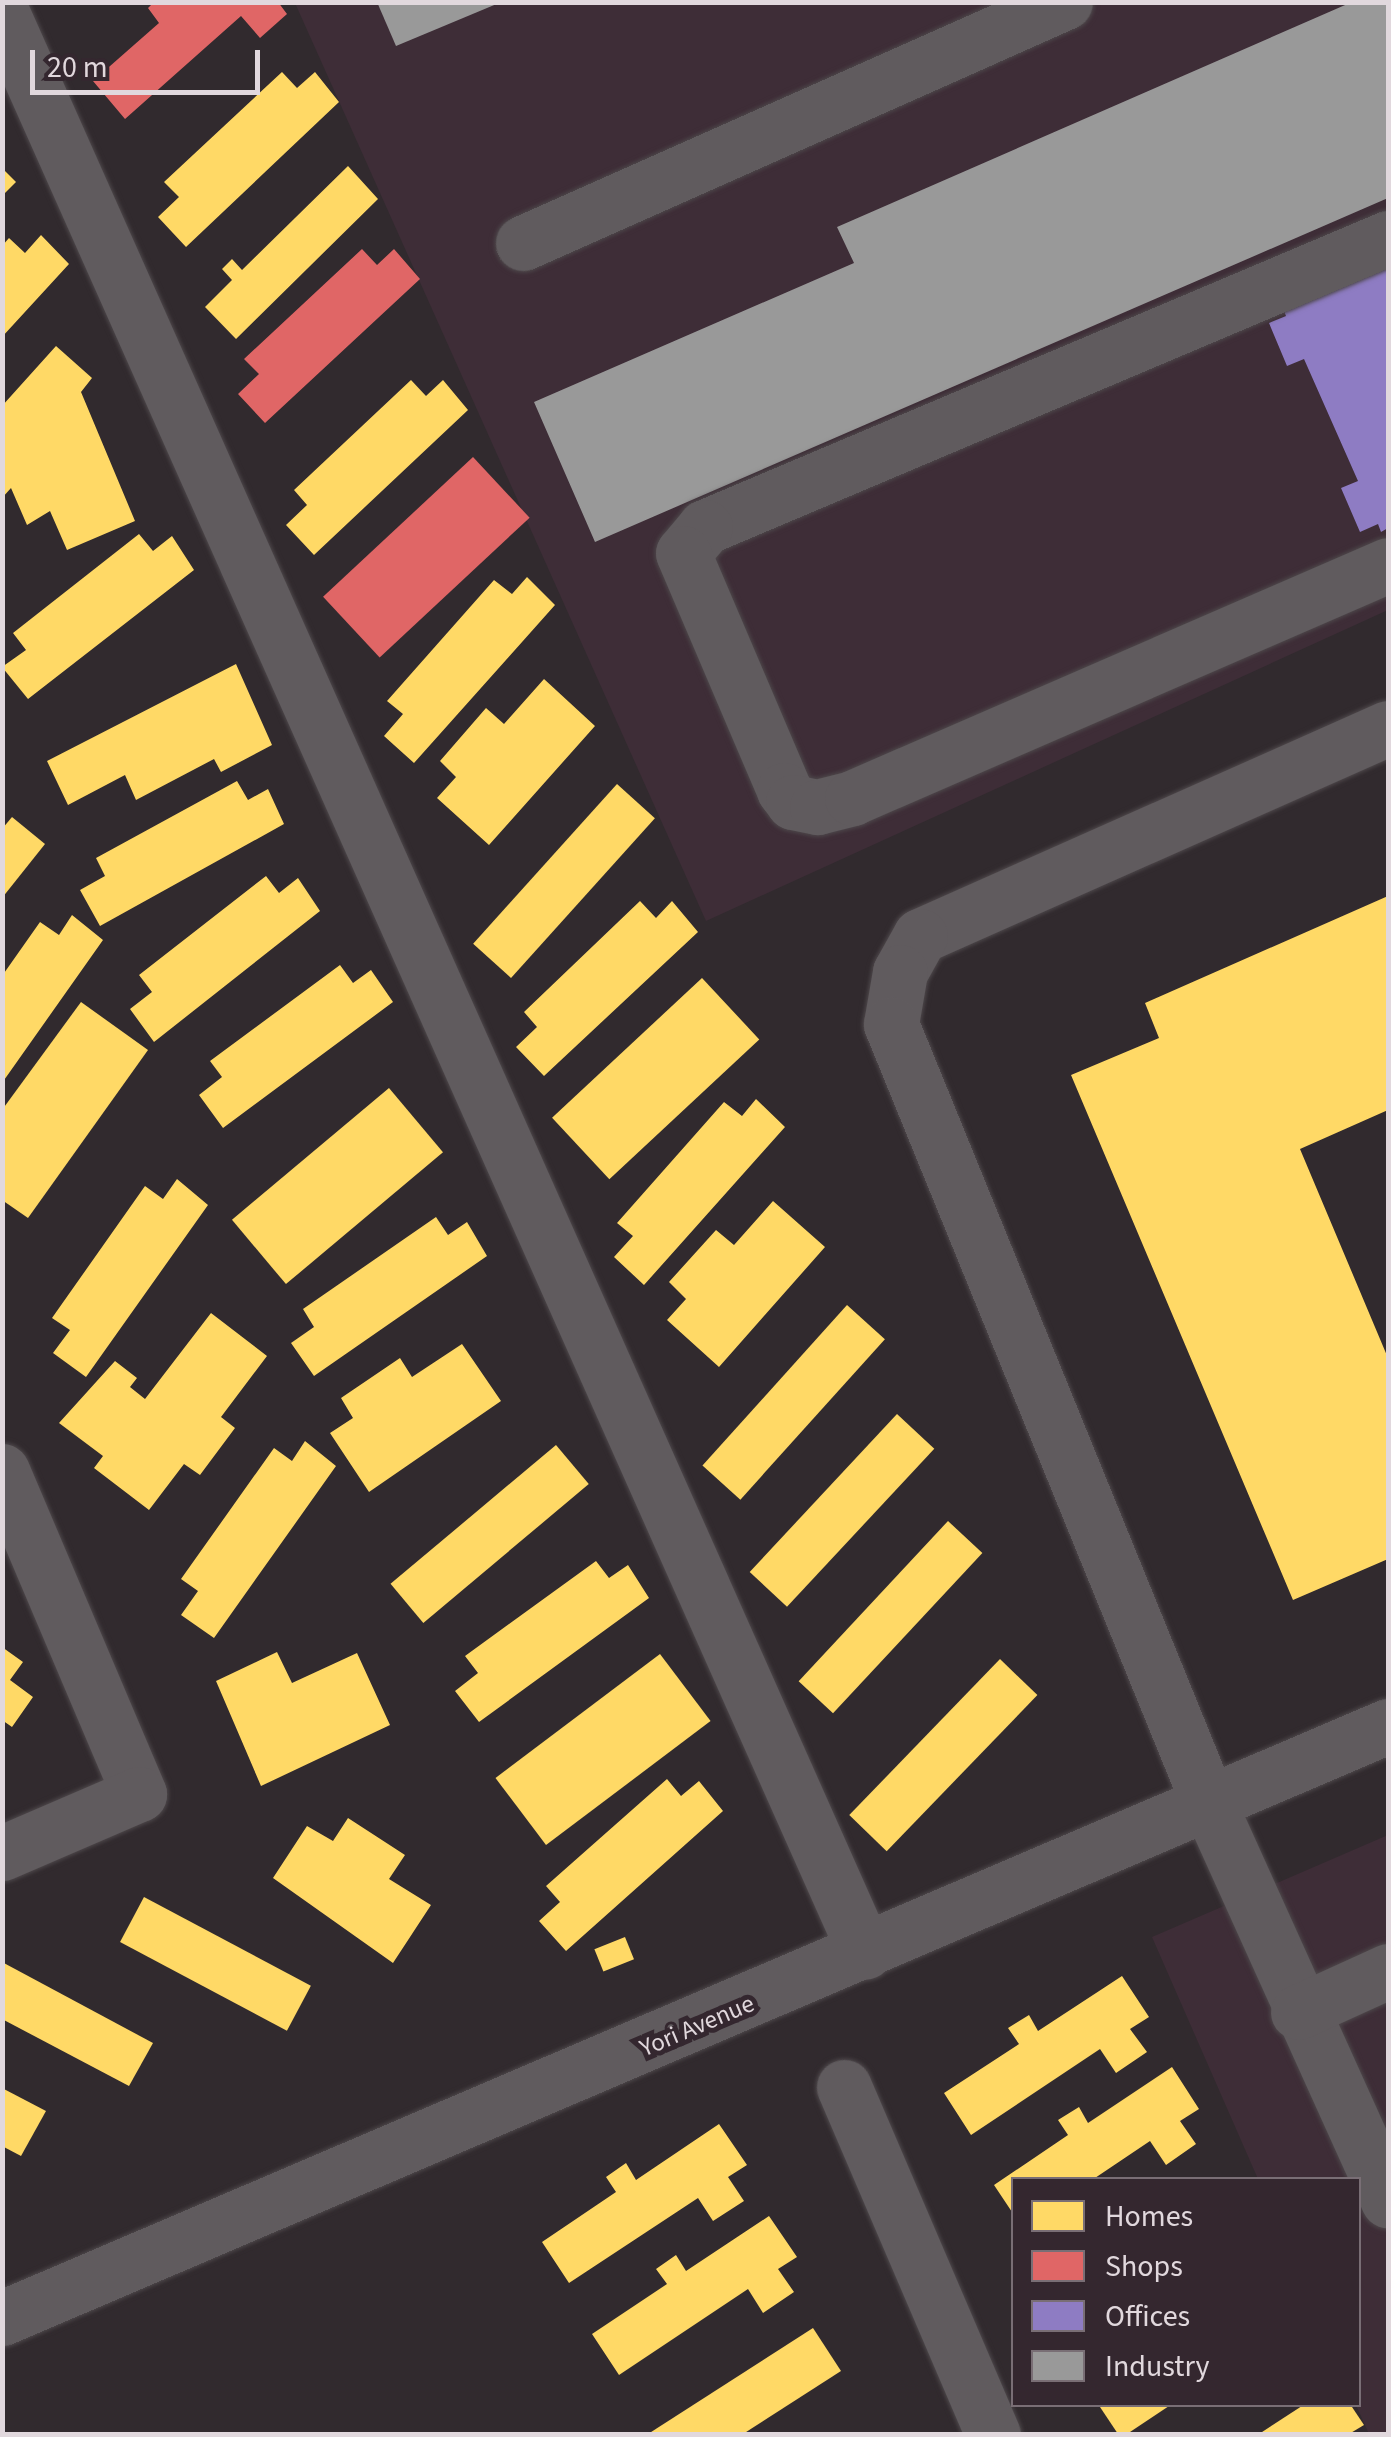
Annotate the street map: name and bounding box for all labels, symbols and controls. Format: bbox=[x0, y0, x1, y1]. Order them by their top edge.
scale bar bbox=[35, 30, 265, 92]
text: 20 m bbox=[47, 46, 108, 89]
street label: Yori Avenue bbox=[635, 1988, 759, 2064]
legend bbox=[1011, 2177, 1361, 2407]
text: Homes bbox=[1105, 2195, 1193, 2238]
text: Shops bbox=[1105, 2245, 1183, 2288]
text: Offices bbox=[1105, 2295, 1190, 2338]
text: Industry bbox=[1105, 2345, 1210, 2388]

